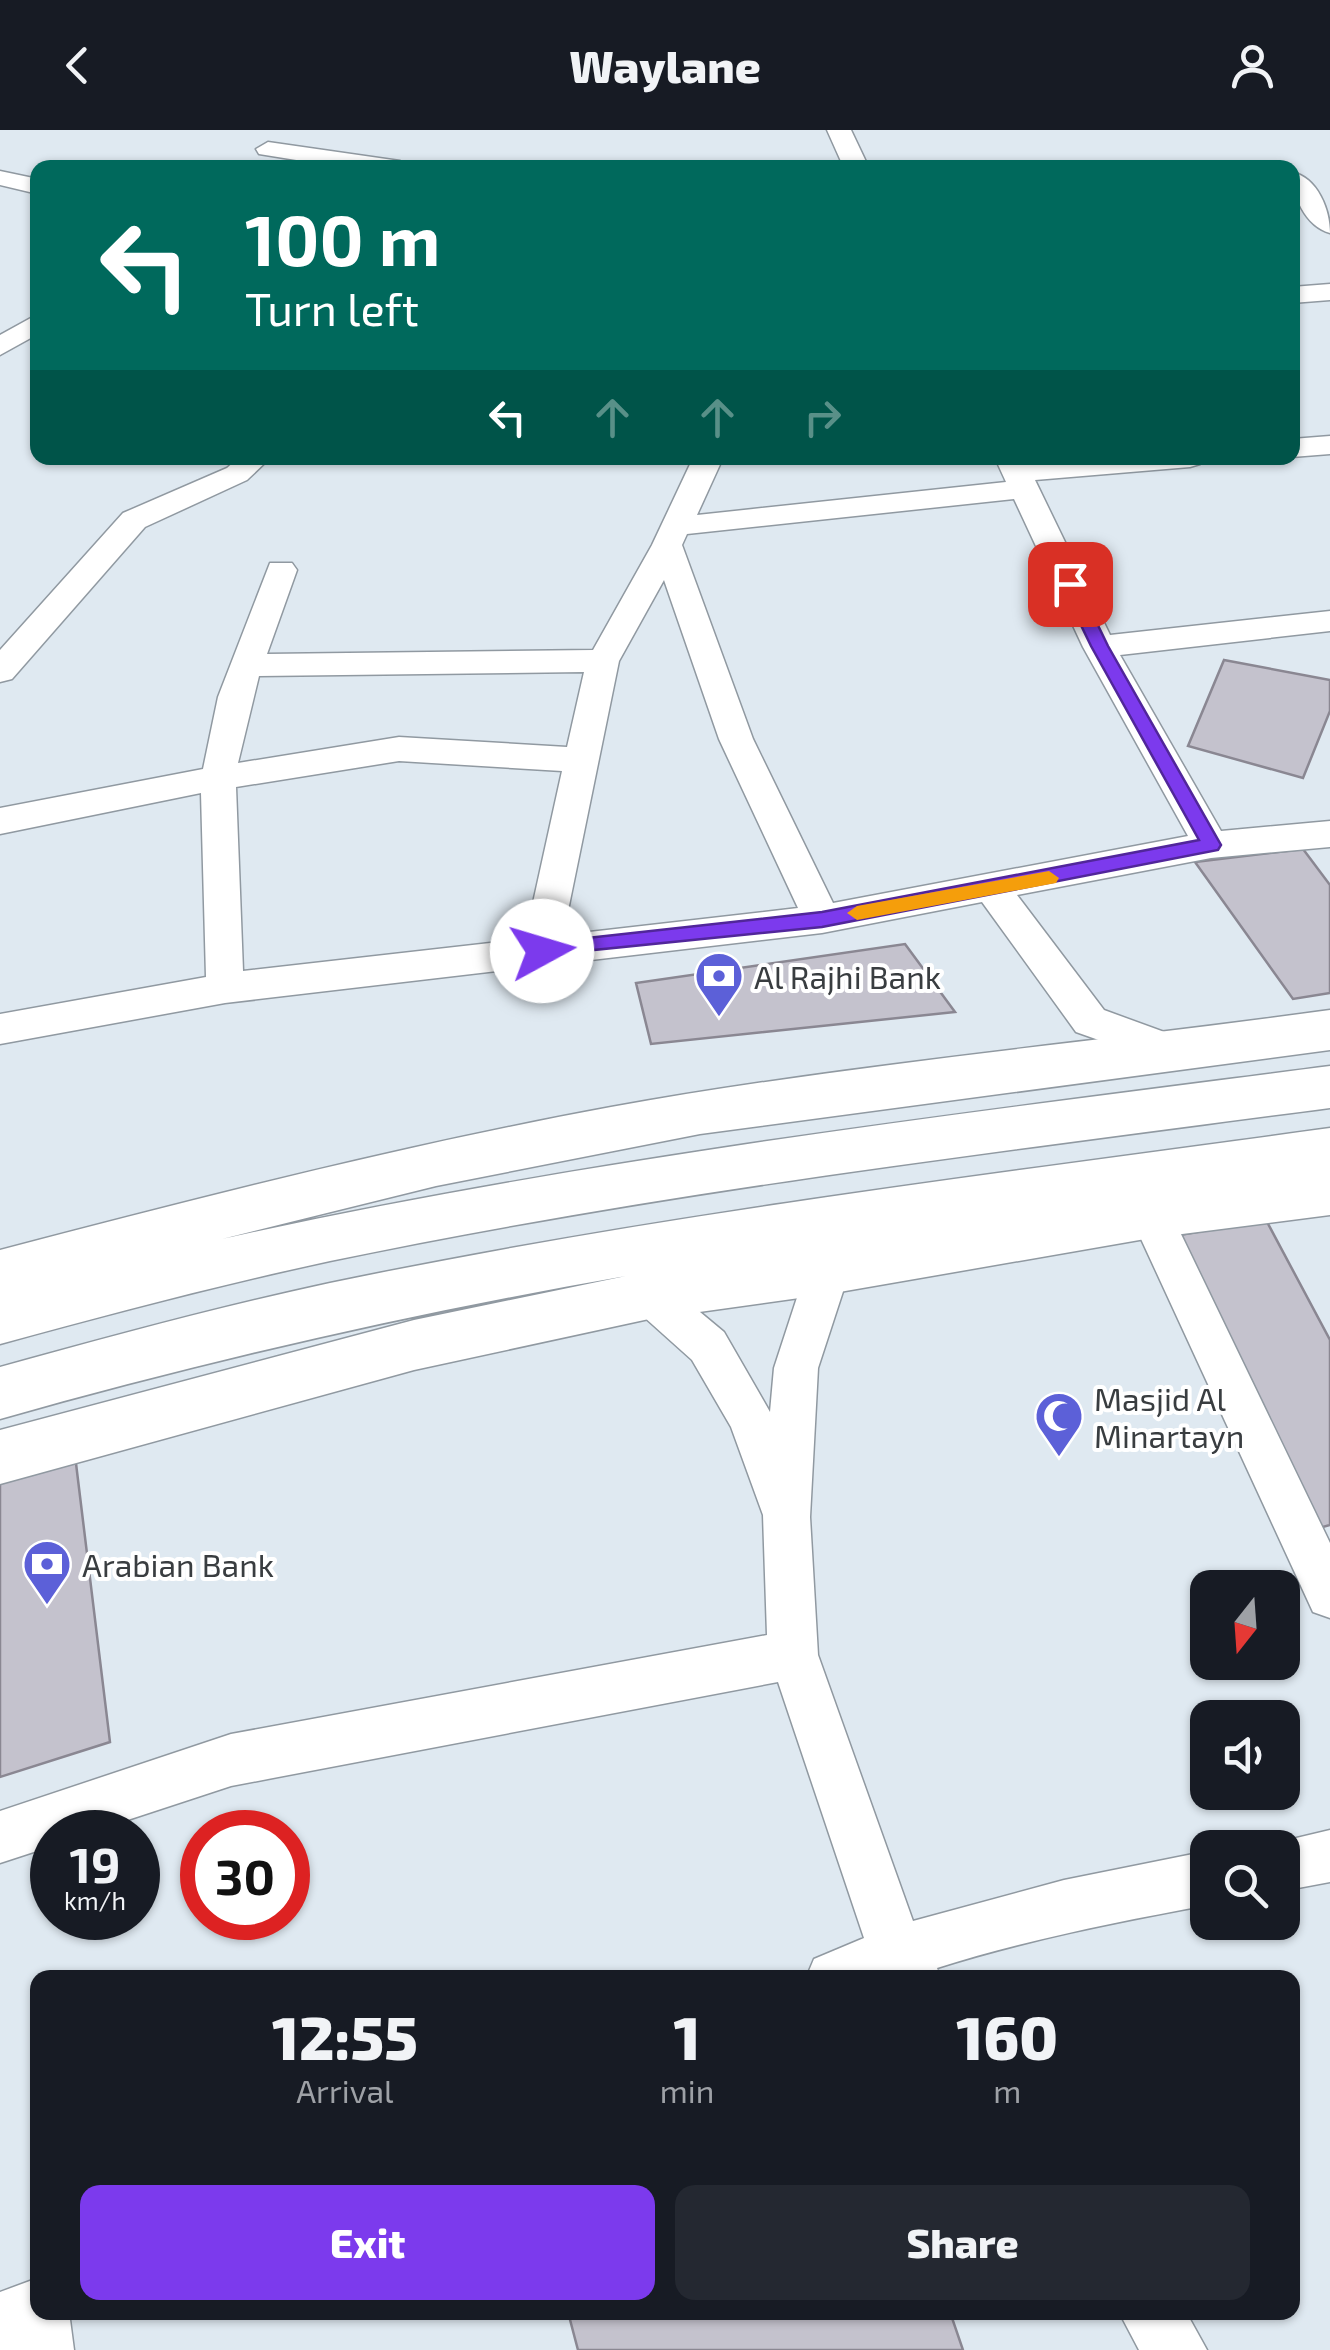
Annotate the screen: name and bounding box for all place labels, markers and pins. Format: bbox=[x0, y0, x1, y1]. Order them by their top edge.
pin bbox=[1028, 542, 1113, 627]
bank icon: Al Rajhi Bank bbox=[693, 950, 745, 1018]
place label: Al Rajhi Bank bbox=[754, 957, 941, 996]
place label: Masjid Al Minartayn bbox=[1094, 1379, 1244, 1454]
mosque icon: Masjid Al Minartayn bbox=[1033, 1390, 1085, 1458]
bank icon: Arabian Bank bbox=[21, 1538, 73, 1606]
place label: Arabian Bank bbox=[82, 1545, 274, 1583]

